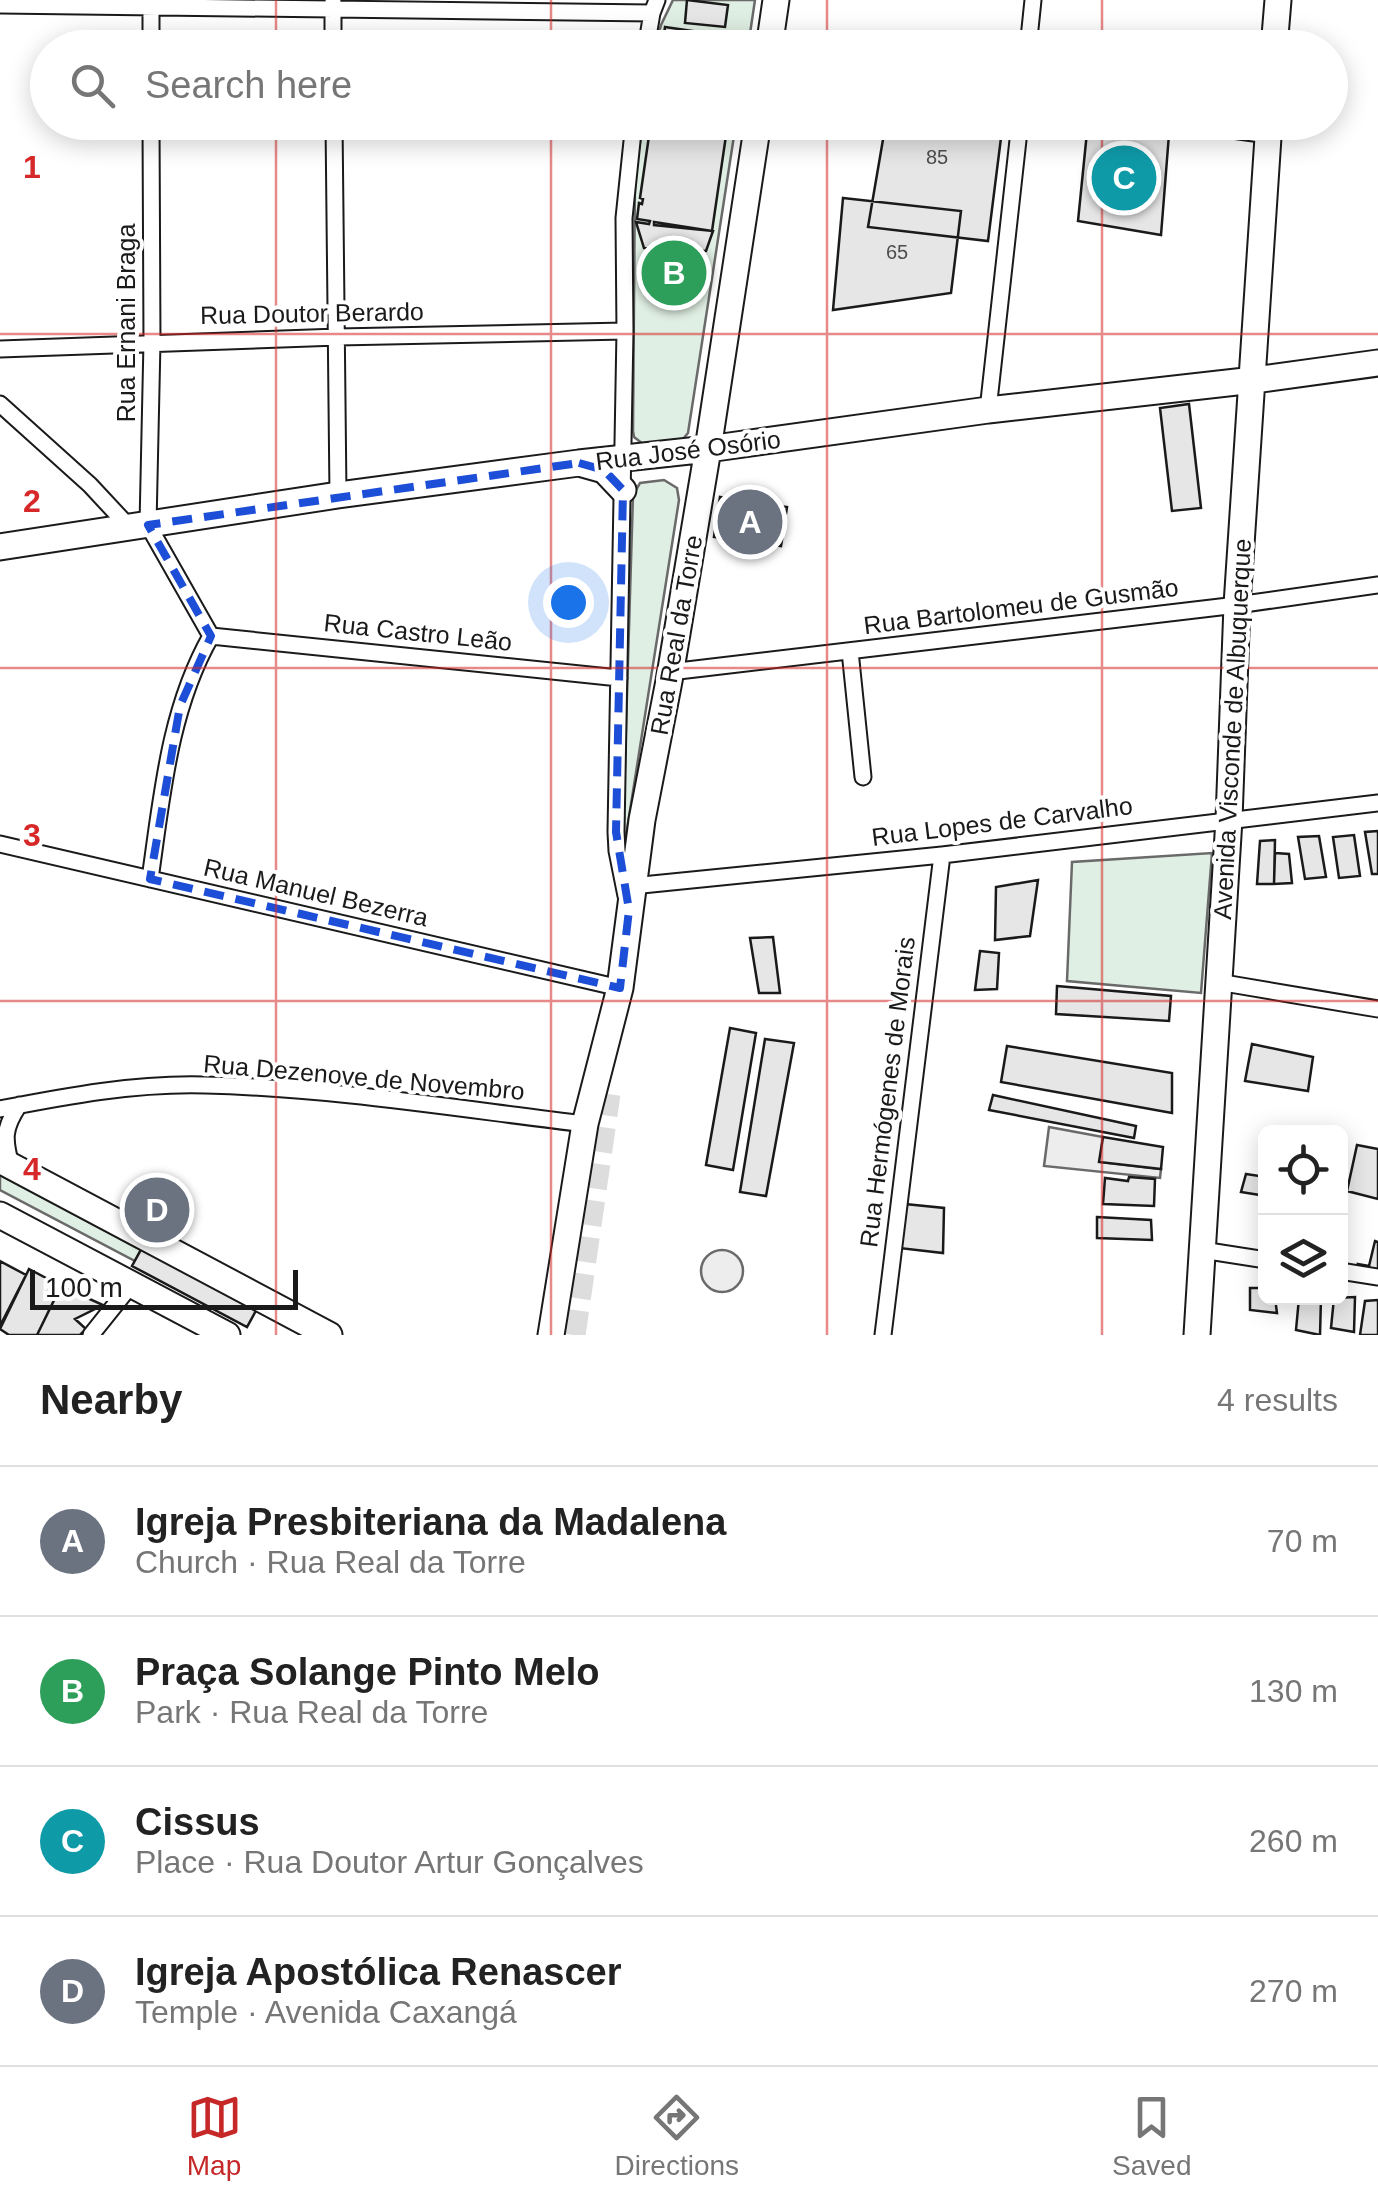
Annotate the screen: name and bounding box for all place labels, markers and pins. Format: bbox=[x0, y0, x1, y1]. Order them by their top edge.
pin: C bbox=[1092, 140, 1156, 216]
pin: B bbox=[642, 236, 706, 310]
pin: A bbox=[718, 484, 782, 560]
pin: D bbox=[124, 1172, 190, 1248]

